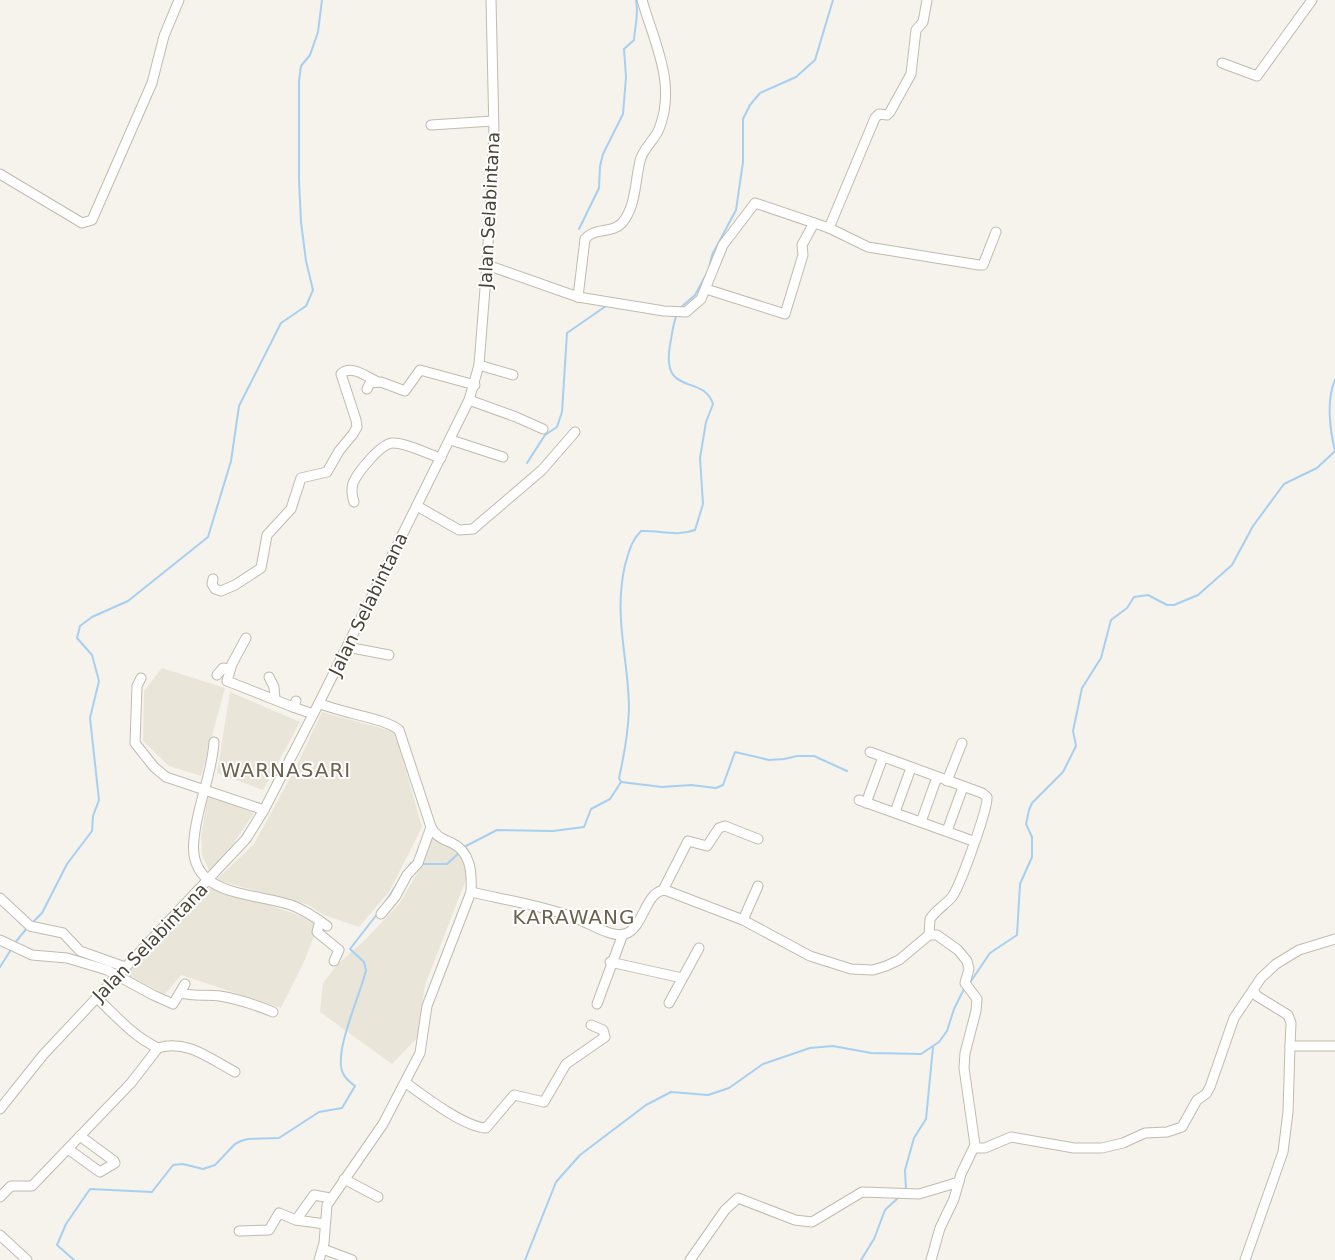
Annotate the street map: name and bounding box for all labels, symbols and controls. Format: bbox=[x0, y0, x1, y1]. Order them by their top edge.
street label: Jalan Selabintana bbox=[474, 131, 504, 290]
street label: Jalan Selabintana bbox=[324, 529, 412, 680]
district label: WARNASARI bbox=[221, 758, 351, 782]
street label: Jalan Selabintana bbox=[87, 878, 212, 1006]
district label: KARAWANG bbox=[513, 905, 635, 929]

